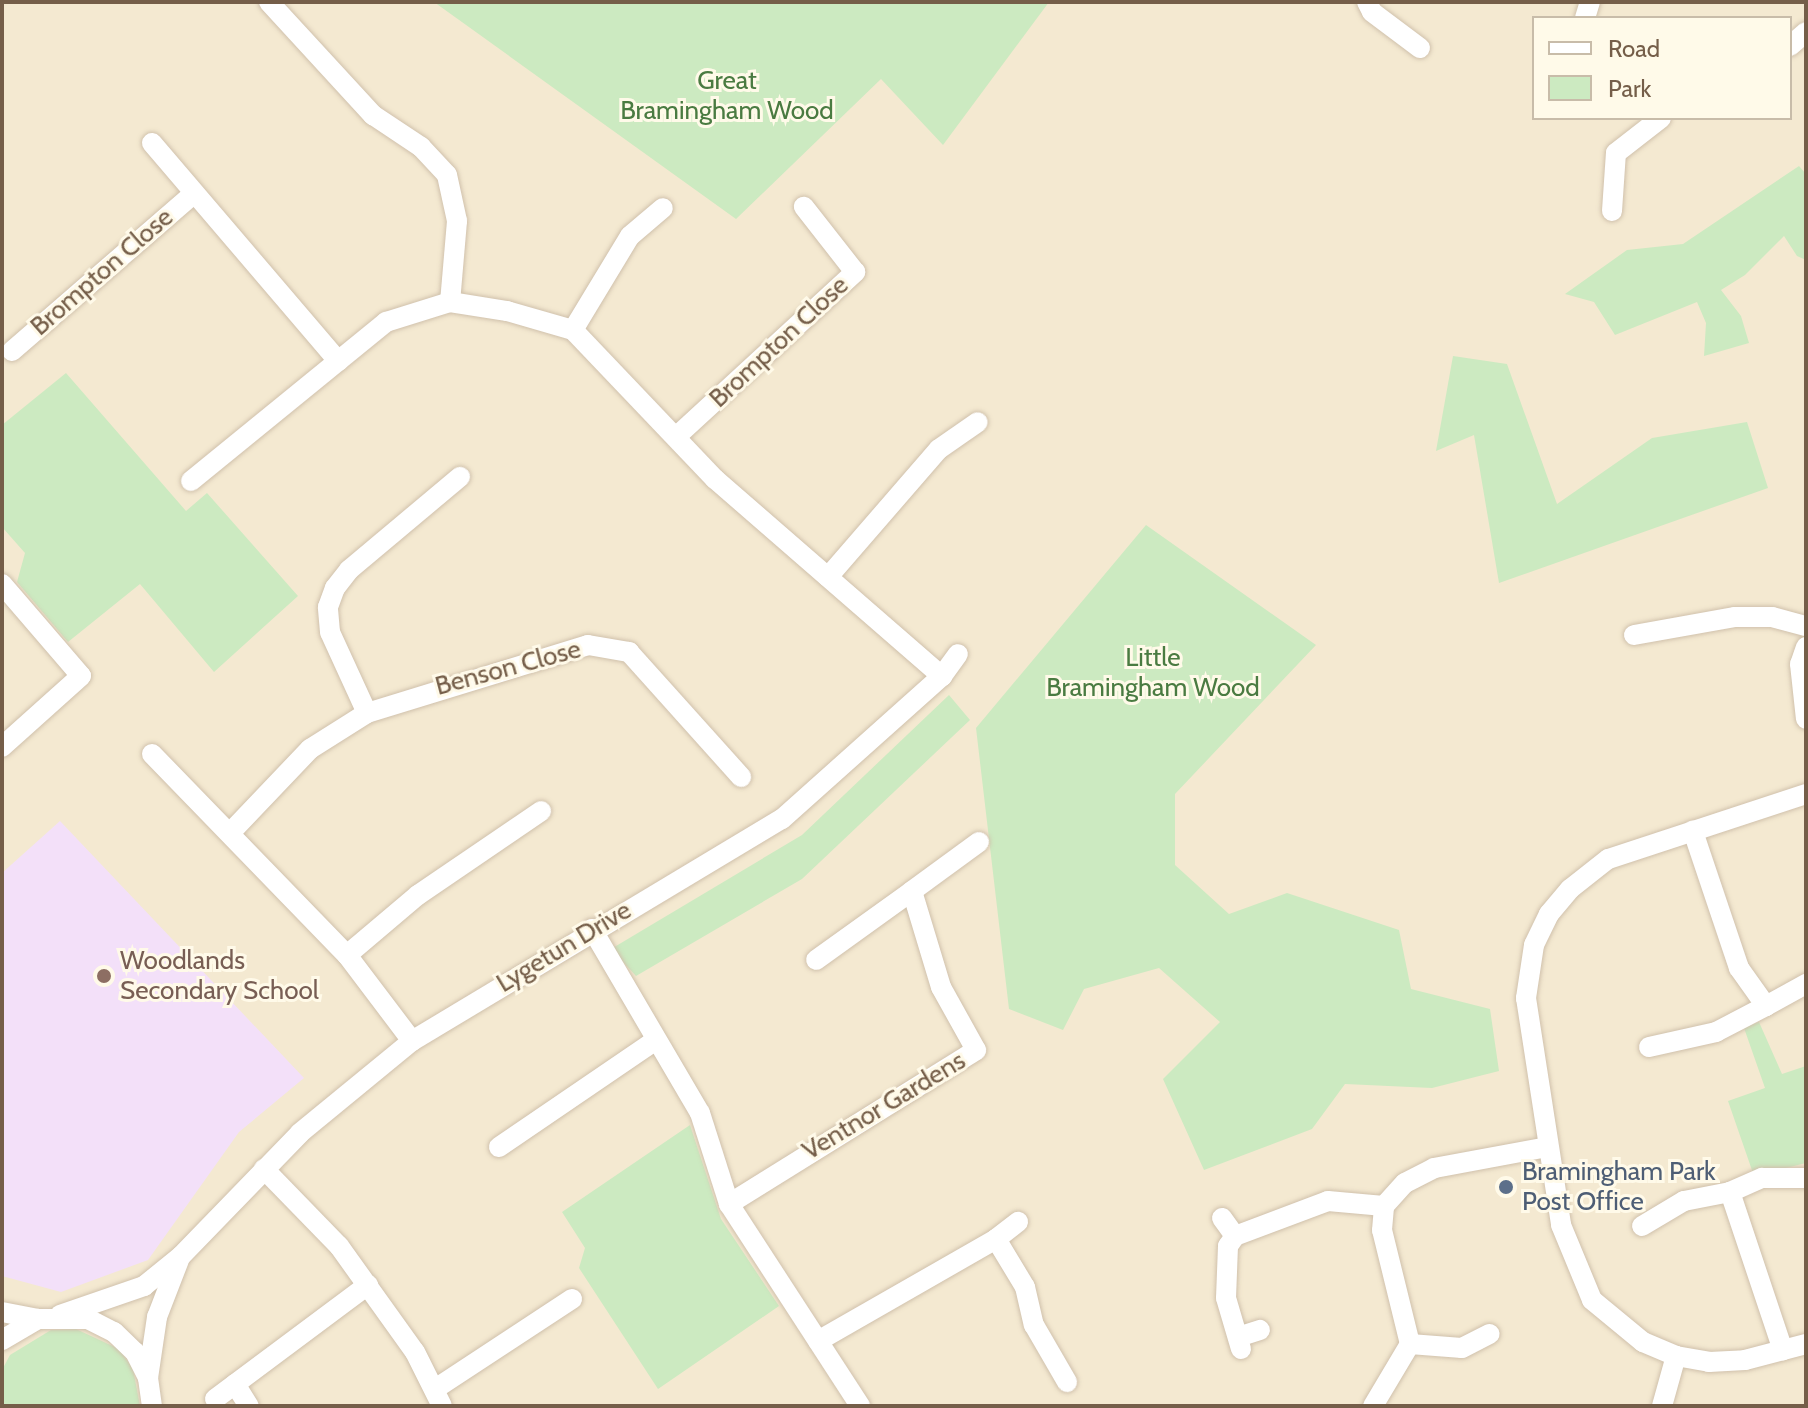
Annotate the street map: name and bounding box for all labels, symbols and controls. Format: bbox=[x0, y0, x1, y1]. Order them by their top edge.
legend bbox=[1532, 16, 1792, 120]
text: Road bbox=[1608, 34, 1660, 63]
park label: Great Bramingham Wood bbox=[620, 65, 834, 126]
text: Park bbox=[1608, 74, 1651, 103]
street label: Brompton Close bbox=[24, 202, 180, 342]
street label: Brompton Close bbox=[703, 270, 855, 414]
street label: Benson Close bbox=[432, 634, 584, 702]
park label: Little Bramingham Wood bbox=[1046, 642, 1260, 704]
street label: Lygetun Drive bbox=[491, 895, 637, 999]
place label: Woodlands Secondary School bbox=[120, 945, 319, 1006]
marker: Woodlands Secondary School bbox=[95, 967, 113, 985]
street label: Ventnor Gardens bbox=[797, 1045, 971, 1167]
place label: Bramingham Park Post Office bbox=[1522, 1156, 1716, 1218]
marker: Bramingham Park Post Office bbox=[1497, 1178, 1515, 1196]

